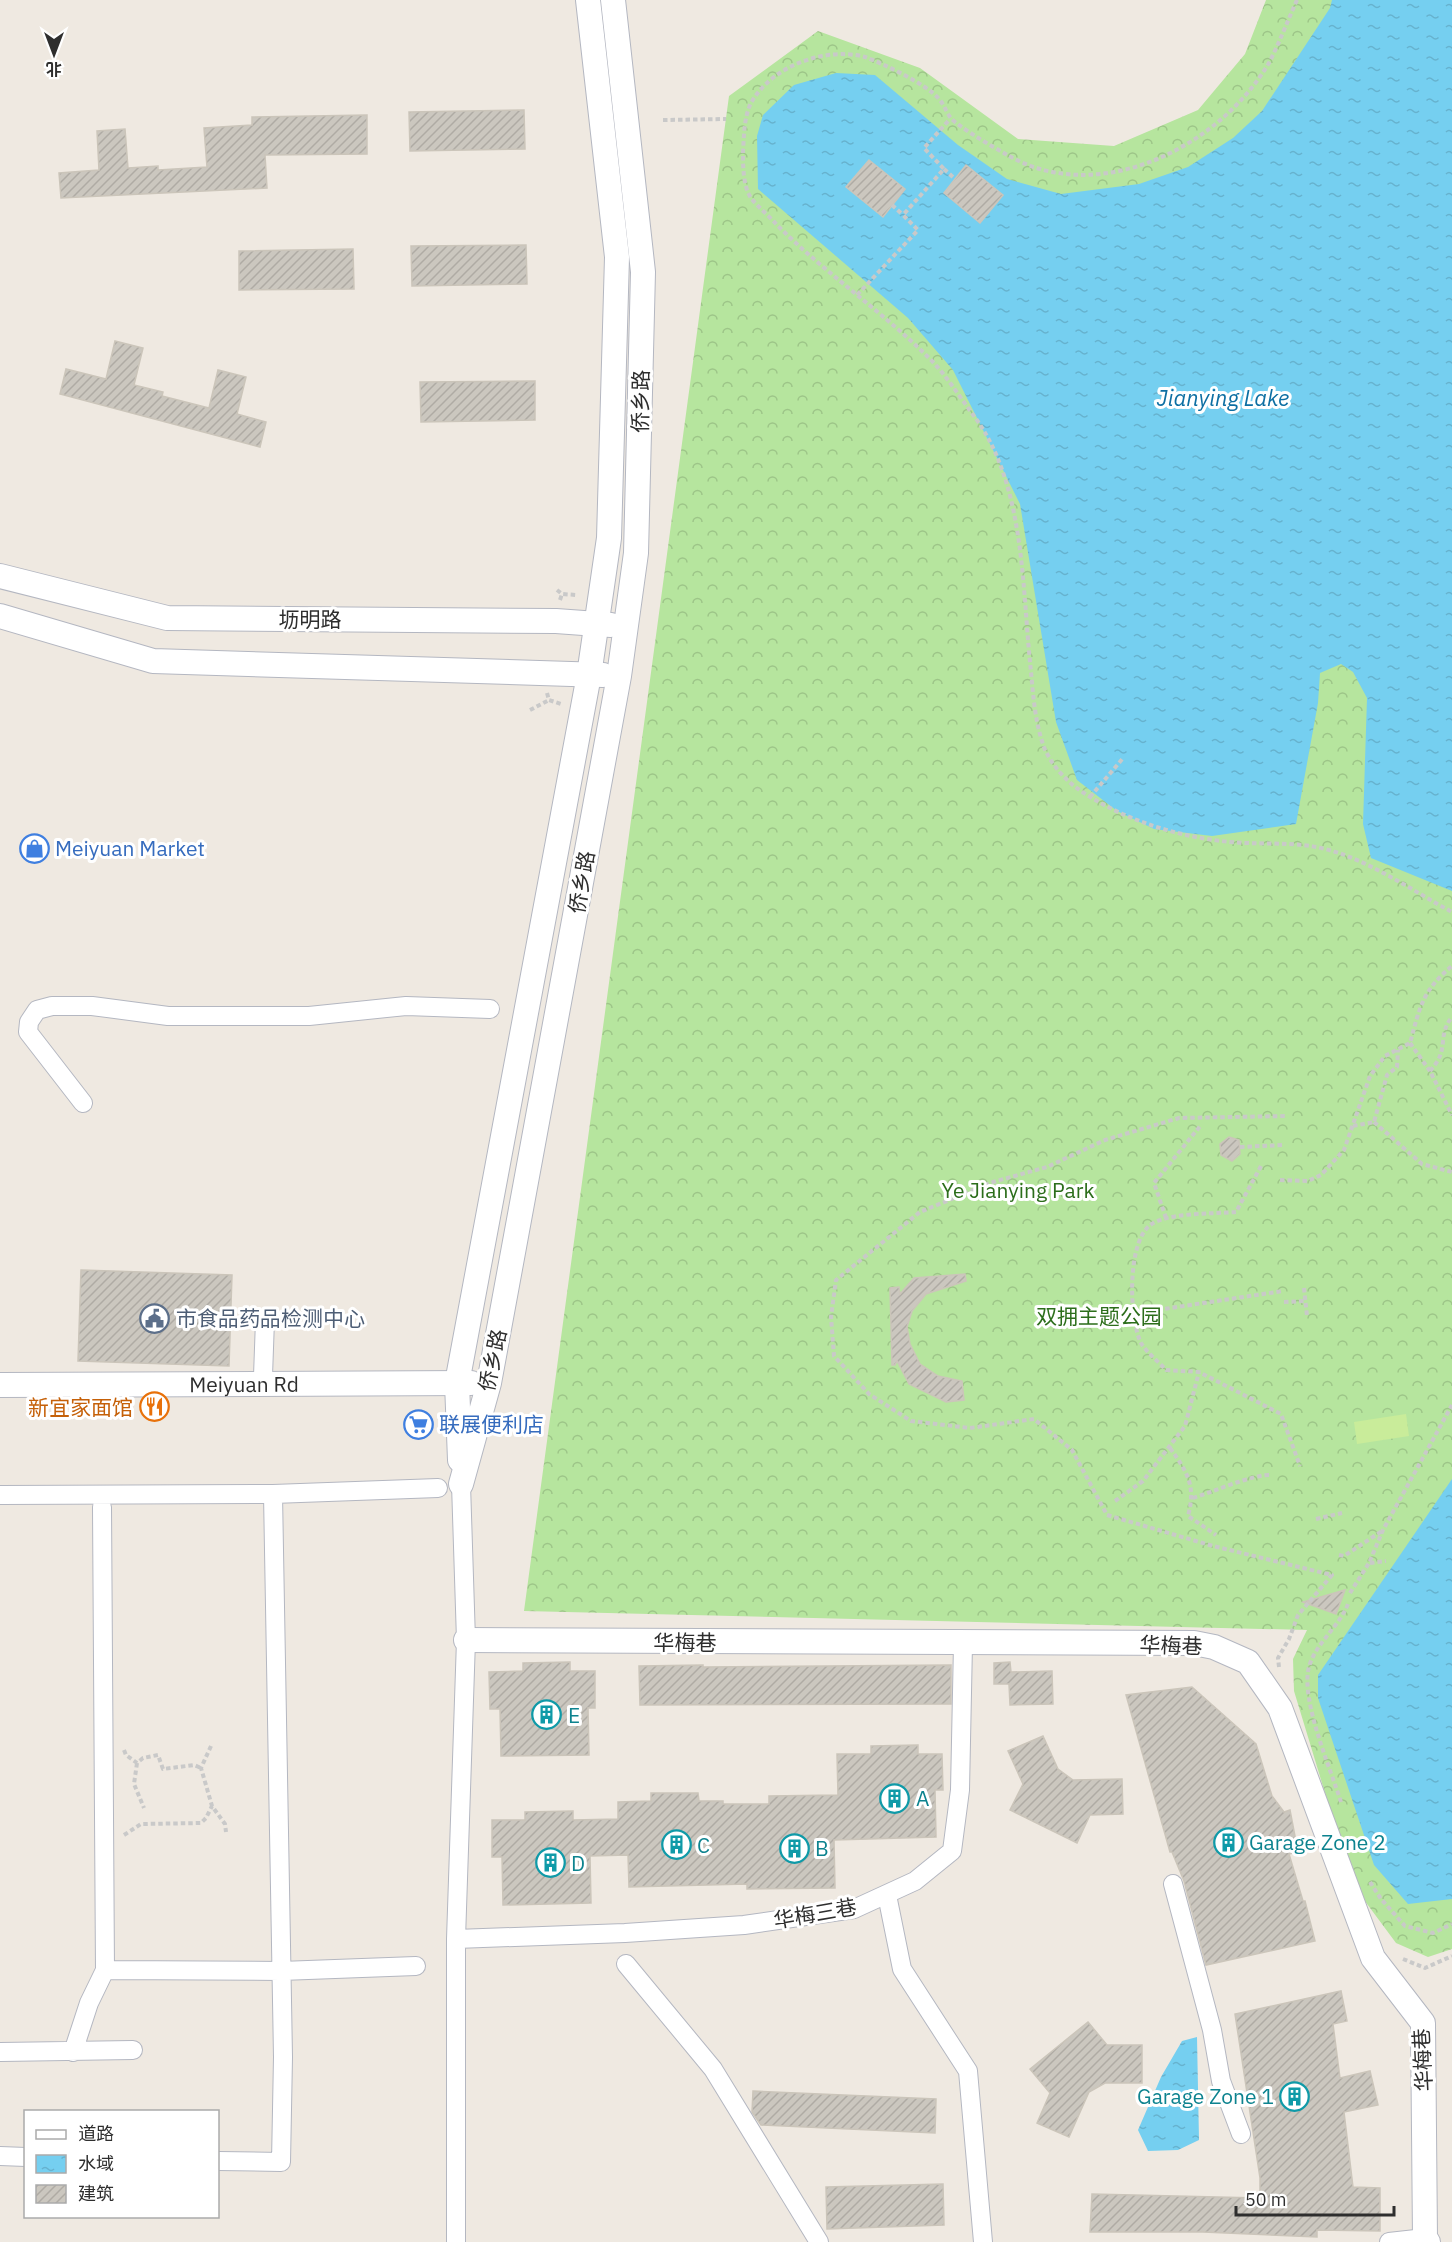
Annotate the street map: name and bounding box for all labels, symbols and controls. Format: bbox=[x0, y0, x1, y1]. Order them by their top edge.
north arrow bbox=[24, 24, 84, 84]
text: 北 bbox=[46, 59, 62, 79]
street label: 侨乡路 bbox=[625, 369, 655, 433]
water label: Jianying Lake bbox=[1157, 383, 1289, 412]
street label: 坜明路 bbox=[279, 605, 342, 633]
shop icon: Meiyuan Market bbox=[18, 832, 50, 864]
place label: Meiyuan Market bbox=[55, 834, 205, 862]
street label: 侨乡路 bbox=[562, 849, 600, 915]
park label: Ye Jianying Park bbox=[941, 1176, 1095, 1204]
public building icon: 市食品药品检测中心 bbox=[139, 1302, 171, 1334]
park label: 双拥主题公园 bbox=[1036, 1302, 1162, 1330]
place label: 市食品药品检测中心 bbox=[176, 1304, 365, 1332]
street label: 侨乡路 bbox=[472, 1326, 512, 1394]
street label: Meiyuan Rd bbox=[189, 1370, 299, 1398]
restaurant icon: 新宜家面馆 bbox=[138, 1391, 170, 1423]
place label: 新宜家面馆 bbox=[28, 1393, 133, 1421]
supermarket icon: 联展便利店 bbox=[402, 1408, 434, 1440]
place label: 联展便利店 bbox=[439, 1410, 544, 1438]
street label: 华梅巷 bbox=[654, 1628, 717, 1656]
street label: 华梅巷 bbox=[1139, 1630, 1203, 1660]
building icon: E bbox=[531, 1699, 563, 1731]
place label: E bbox=[568, 1701, 580, 1729]
building icon: A bbox=[879, 1782, 911, 1814]
place label: A bbox=[916, 1784, 929, 1812]
building icon: Garage Zone 2 bbox=[1212, 1826, 1244, 1858]
place label: Garage Zone 2 bbox=[1249, 1828, 1386, 1856]
building icon: C bbox=[660, 1829, 692, 1861]
place label: C bbox=[697, 1831, 710, 1859]
building icon: B bbox=[778, 1832, 810, 1864]
place label: B bbox=[815, 1834, 829, 1862]
building icon: D bbox=[534, 1847, 566, 1879]
place label: D bbox=[571, 1849, 585, 1877]
street label: 华梅三巷 bbox=[771, 1892, 859, 1934]
street label: 华梅巷 bbox=[1406, 2028, 1438, 2092]
building icon: Garage Zone 1 bbox=[1279, 2080, 1311, 2112]
place label: Garage Zone 1 bbox=[1137, 2082, 1274, 2110]
legend bbox=[24, 2110, 219, 2218]
text: 道路 bbox=[78, 2122, 114, 2145]
text: 水域 bbox=[78, 2152, 114, 2175]
scale bar bbox=[1236, 2179, 1394, 2217]
text: 建筑 bbox=[78, 2182, 114, 2205]
text: 50 m bbox=[1245, 2188, 1287, 2211]

